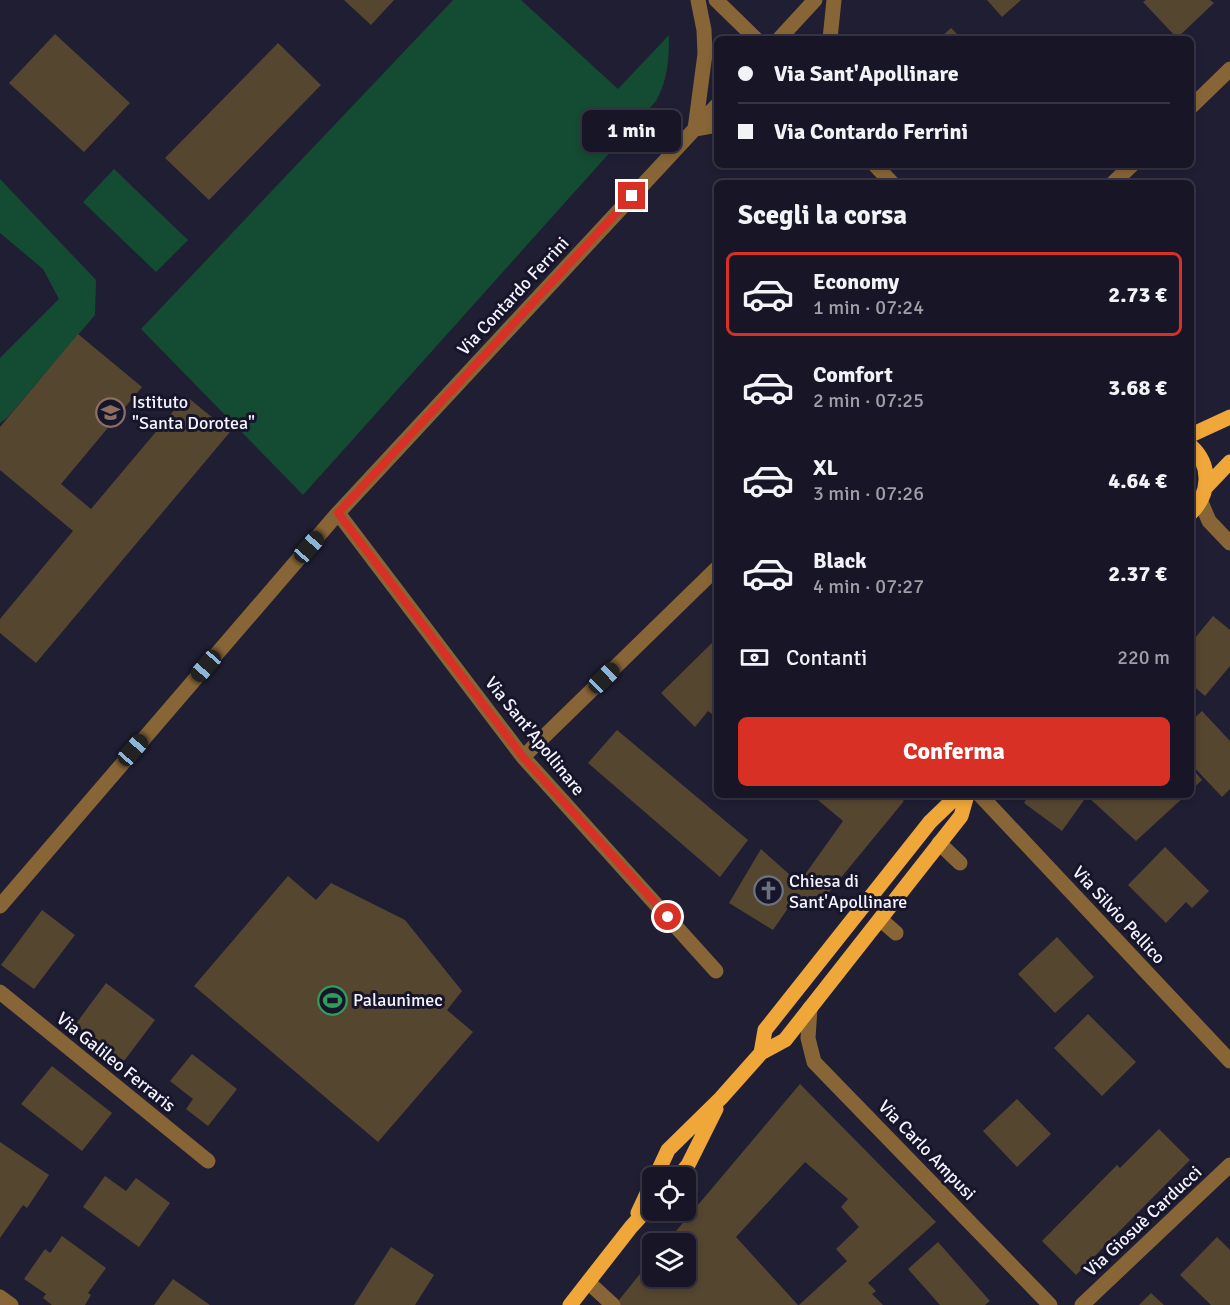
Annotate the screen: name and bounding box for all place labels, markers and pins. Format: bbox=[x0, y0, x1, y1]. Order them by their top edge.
place label: Istituto "Santa Dorotea" bbox=[132, 391, 255, 434]
school or university icon: Istituto "Santa Dorotea" bbox=[95, 396, 127, 428]
place label: Chiesa di Sant'Apollinare bbox=[789, 870, 907, 913]
church icon: Chiesa di Sant'Apollinare bbox=[752, 875, 784, 907]
sports icon: Palaunimec bbox=[316, 984, 348, 1016]
place label: Palaunimec bbox=[353, 989, 443, 1011]

